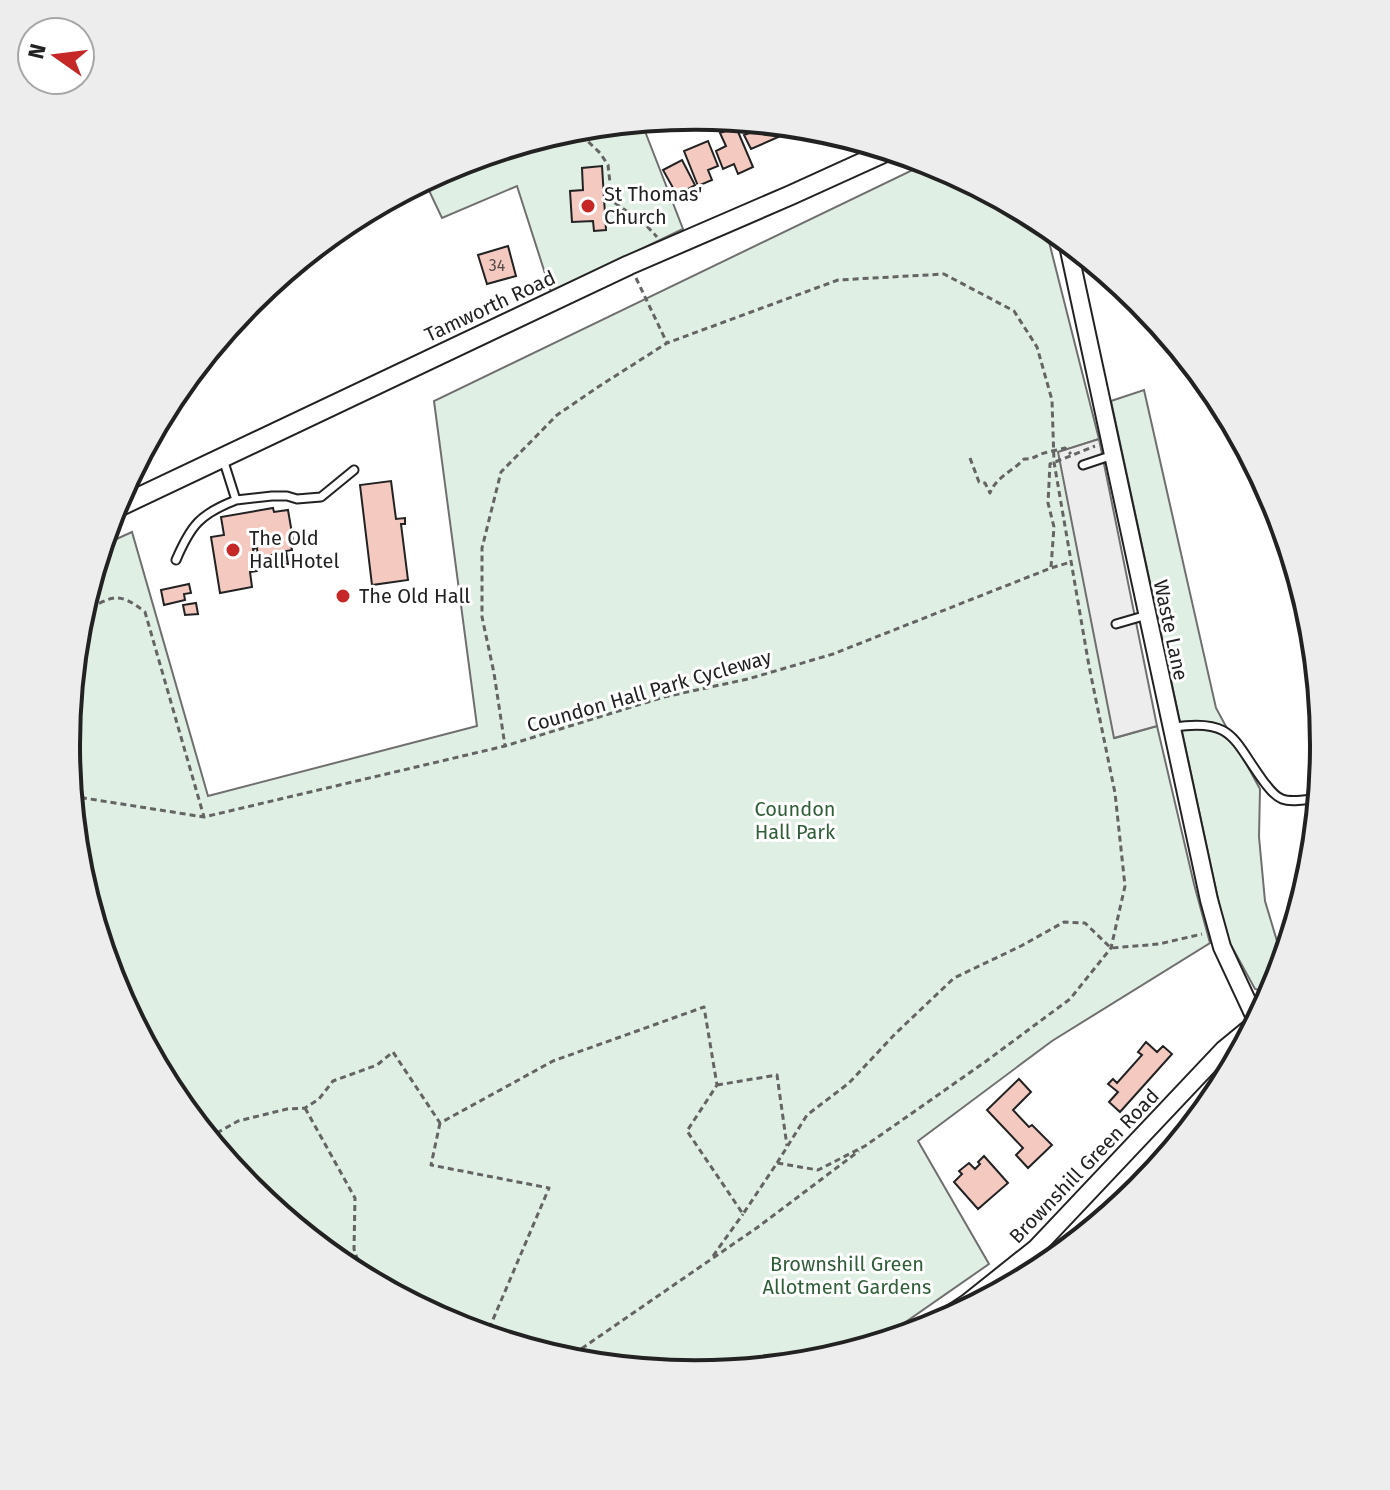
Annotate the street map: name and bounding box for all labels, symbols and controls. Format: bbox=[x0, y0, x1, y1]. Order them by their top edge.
north arrow bbox=[16, 16, 96, 96]
text: N bbox=[22, 41, 52, 62]
place label: St Thomas' Church bbox=[604, 182, 702, 229]
marker: St Thomas' Church bbox=[579, 197, 597, 215]
house number: 34 bbox=[489, 256, 506, 275]
street label: Tamworth Road bbox=[421, 265, 559, 347]
place label: The Old Hall Hotel bbox=[249, 526, 339, 573]
marker: The Old Hall Hotel bbox=[224, 541, 242, 559]
street label: Waste Lane bbox=[1149, 577, 1193, 683]
place label: The Old Hall bbox=[359, 584, 470, 608]
marker: The Old Hall bbox=[334, 587, 352, 605]
street label: Coundon Hall Park Cycleway bbox=[524, 645, 774, 737]
park label: Coundon Hall Park bbox=[754, 797, 836, 844]
street label: Brownshill Green Road bbox=[1004, 1084, 1164, 1248]
park label: Brownshill Green Allotment Gardens bbox=[763, 1252, 931, 1299]

